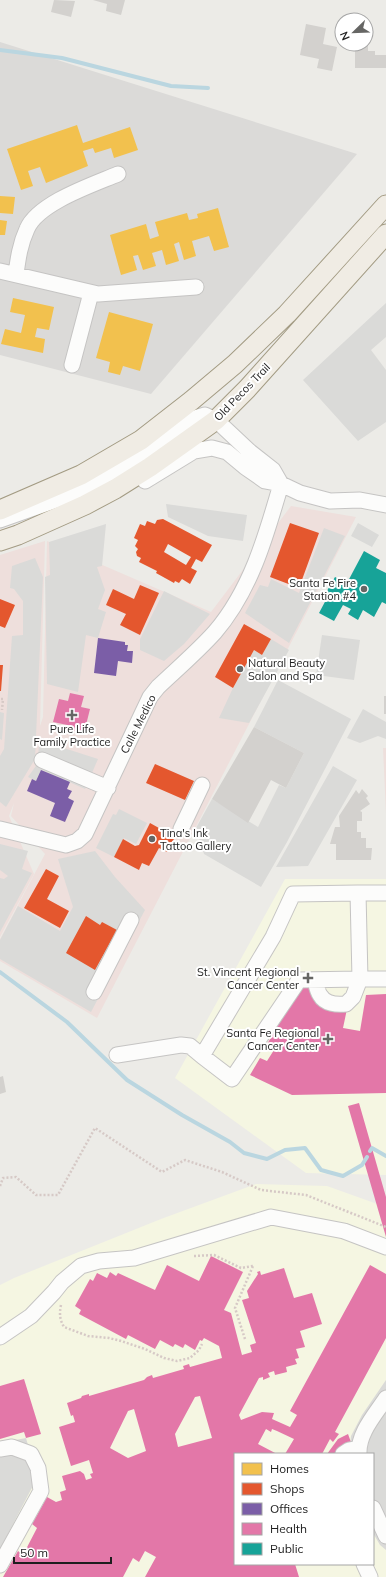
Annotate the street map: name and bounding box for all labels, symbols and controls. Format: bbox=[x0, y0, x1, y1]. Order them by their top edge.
north arrow bbox=[334, 12, 374, 52]
text: N bbox=[337, 29, 353, 42]
street label: Old Pecos Trail bbox=[211, 360, 273, 424]
place label: Santa Fe Fire Station #4 bbox=[289, 576, 356, 603]
marker: Santa Fe Fire Station #4 bbox=[359, 584, 369, 594]
place label: Natural Beauty Salon and Spa bbox=[248, 656, 325, 683]
marker: Natural Beauty Salon and Spa bbox=[235, 664, 245, 674]
street label: Calle Medico bbox=[117, 692, 159, 756]
marker: Pure Life Family Practice bbox=[66, 709, 78, 721]
place label: Pure Life Family Practice bbox=[34, 722, 111, 749]
place label: Tina's Ink Tattoo Gallery bbox=[160, 826, 232, 853]
marker: Tina's Ink Tattoo Gallery bbox=[147, 834, 157, 844]
place label: St. Vincent Regional Cancer Center bbox=[197, 965, 299, 992]
marker: St. Vincent Regional Cancer Center bbox=[302, 972, 314, 984]
place label: Santa Fe Regional Cancer Center bbox=[226, 1026, 319, 1053]
marker: Santa Fe Regional Cancer Center bbox=[322, 1033, 334, 1045]
legend bbox=[234, 1453, 374, 1565]
text: Homes bbox=[270, 1461, 309, 1476]
text: Shops bbox=[270, 1481, 305, 1496]
text: Offices bbox=[270, 1501, 308, 1516]
text: Health bbox=[270, 1521, 307, 1536]
scale bar bbox=[14, 1539, 111, 1565]
text: Public bbox=[270, 1541, 304, 1556]
text: 50 m bbox=[20, 1545, 48, 1560]

